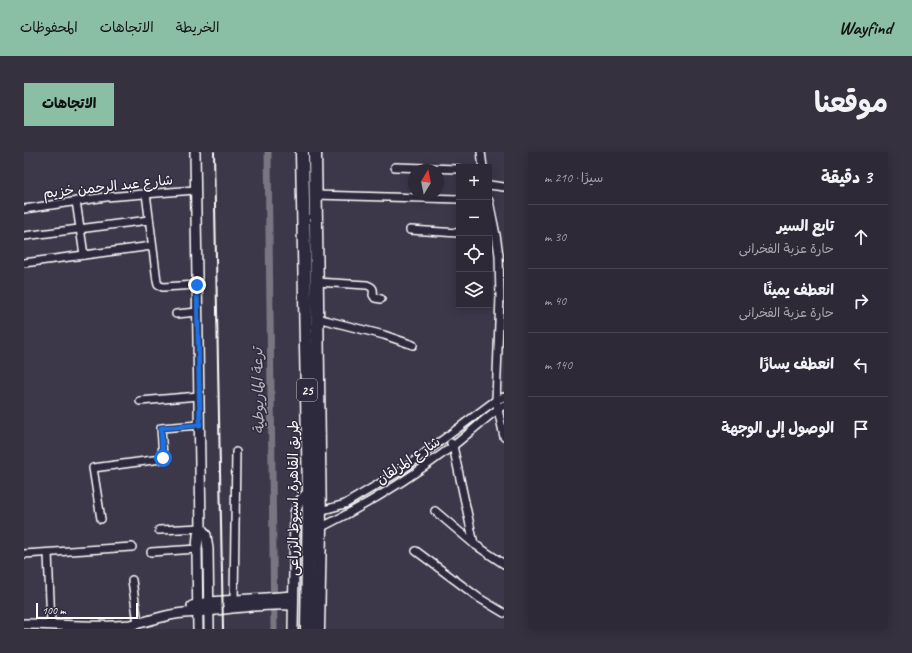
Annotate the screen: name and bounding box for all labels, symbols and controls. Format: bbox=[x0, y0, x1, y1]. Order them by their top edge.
text: Wayfind bbox=[839, 16, 892, 40]
text: المحفوظات bbox=[20, 19, 78, 36]
text: الاتجاهات bbox=[100, 19, 154, 36]
text: الخريطة bbox=[176, 19, 219, 36]
button: الاتجاهات bbox=[24, 83, 114, 126]
text: موقعنا bbox=[814, 85, 888, 120]
north arrow bbox=[408, 164, 444, 200]
map controls bbox=[456, 164, 492, 308]
button: + bbox=[456, 164, 492, 200]
text: 3 دقيقة bbox=[821, 167, 872, 188]
text: سيرًا · 210 m bbox=[544, 170, 603, 186]
street label: شارع عبد الرحمن خزيم bbox=[42, 171, 174, 204]
button: − bbox=[456, 200, 492, 236]
text: تابع السير bbox=[777, 217, 834, 236]
icon: ahead bbox=[850, 226, 872, 248]
text: 30 m bbox=[544, 229, 566, 245]
button: locate bbox=[456, 236, 492, 272]
text: حارة عزبة الفخرانى bbox=[739, 241, 834, 257]
button: layers bbox=[456, 272, 492, 308]
route end bbox=[188, 276, 206, 294]
text: انعطف يمينًا bbox=[763, 281, 834, 300]
icon: right bbox=[850, 290, 872, 312]
text: 40 m bbox=[544, 293, 566, 309]
text: حارة عزبة الفخرانى bbox=[739, 305, 834, 321]
water label: ترعة الماريوطية bbox=[248, 345, 269, 434]
icon: left bbox=[850, 354, 872, 376]
text: انعطف يسارًا bbox=[759, 355, 834, 374]
text: 140 m bbox=[544, 357, 572, 373]
road number: 25 bbox=[297, 379, 317, 401]
icon: arrive bbox=[850, 418, 872, 440]
text: الوصول إلى الوجهة bbox=[721, 419, 834, 438]
street label: طريق القاهرة, اسيوط الزراعى bbox=[285, 420, 302, 576]
street label: شارع المزلقان bbox=[373, 433, 444, 489]
route start bbox=[154, 449, 172, 467]
scale bar bbox=[36, 601, 138, 620]
text: 100 m bbox=[42, 603, 66, 617]

